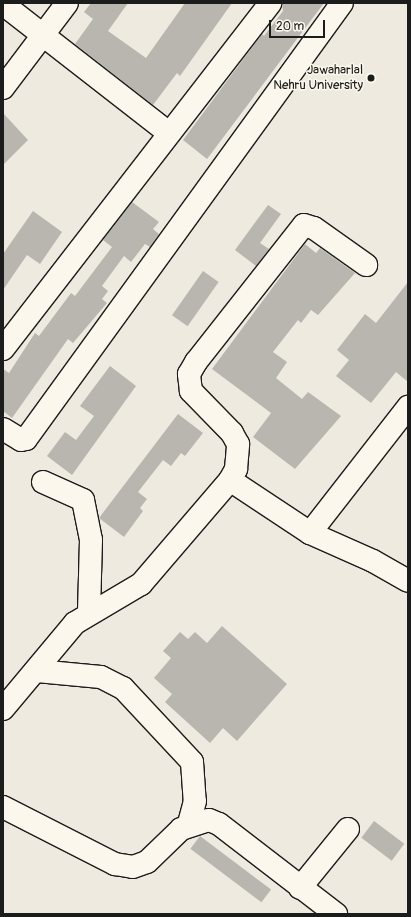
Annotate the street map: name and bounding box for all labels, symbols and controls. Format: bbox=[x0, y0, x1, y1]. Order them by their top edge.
scale bar bbox=[271, 12, 327, 38]
text: 20 m bbox=[276, 19, 304, 34]
place label: Jawaharlal Nehru University bbox=[273, 63, 363, 94]
marker: Jawaharlal Nehru University bbox=[366, 73, 376, 83]

